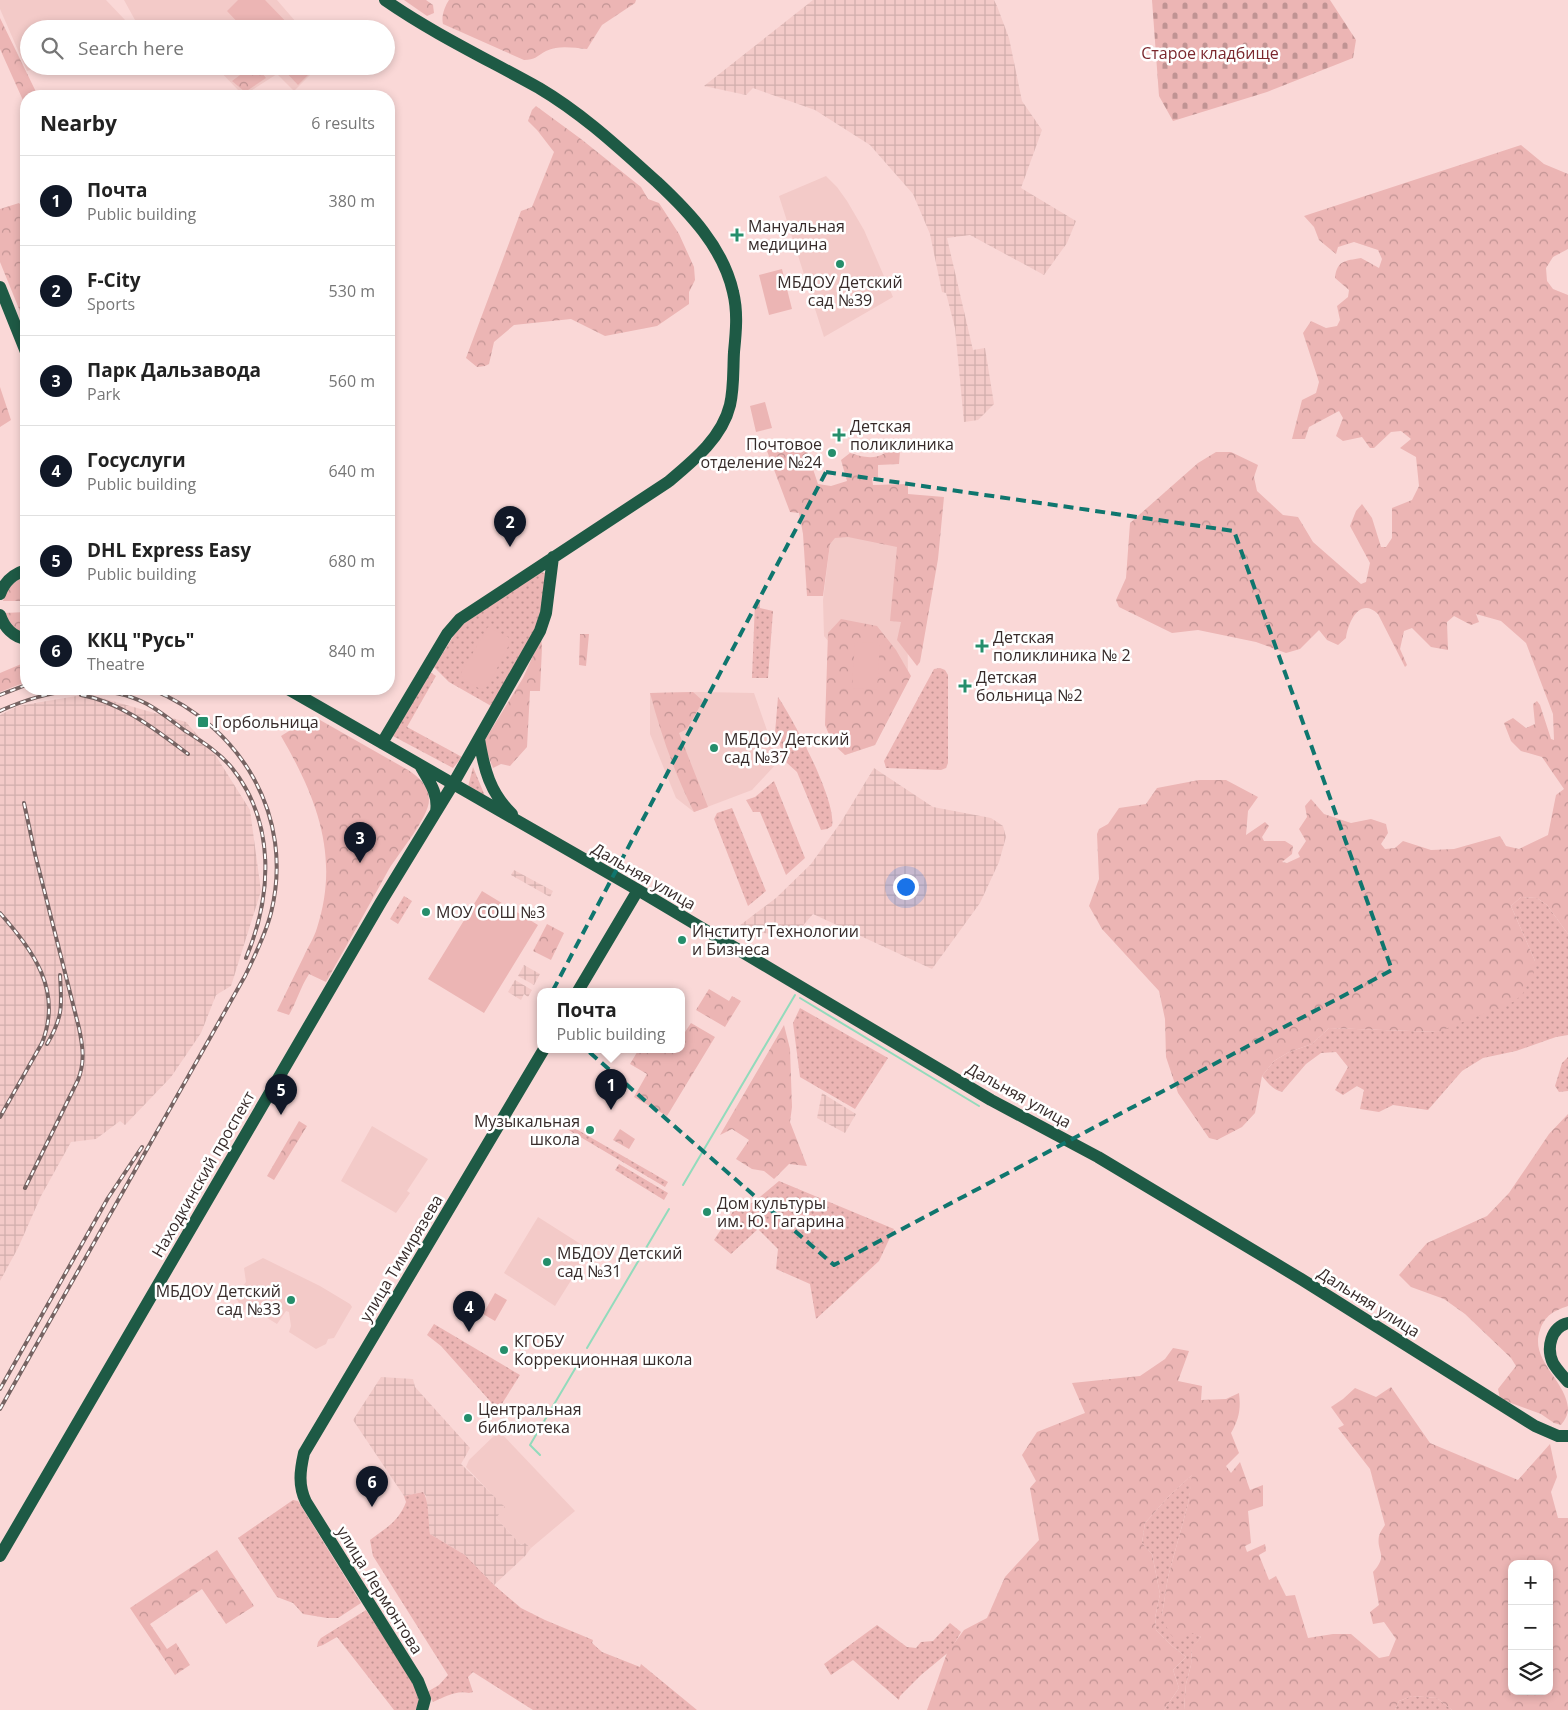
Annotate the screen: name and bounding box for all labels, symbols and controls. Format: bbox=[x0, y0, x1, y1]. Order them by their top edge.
search box bbox=[20, 20, 395, 75]
icon: search bbox=[38, 34, 66, 62]
text: Search here bbox=[78, 35, 184, 61]
park label: Старое кладбище bbox=[1141, 42, 1279, 64]
text: Nearby bbox=[40, 109, 117, 137]
text: 6 results bbox=[311, 112, 375, 134]
text: Почта bbox=[87, 177, 147, 203]
text: 1 bbox=[51, 190, 61, 212]
text: 380 m bbox=[329, 190, 375, 212]
text: Public building bbox=[87, 203, 196, 225]
place label: Мануальная медицина bbox=[748, 215, 845, 255]
marker: Мануальная медицина bbox=[730, 228, 744, 242]
marker: МБДОУ Детский сад №39 bbox=[834, 258, 846, 270]
text: F-City bbox=[87, 267, 141, 293]
place label: МБДОУ Детский сад №39 bbox=[777, 271, 903, 311]
text: 2 bbox=[51, 280, 61, 302]
text: 530 m bbox=[329, 280, 375, 302]
text: Sports bbox=[87, 293, 135, 315]
text: Парк Дальзавода bbox=[87, 357, 261, 383]
text: 3 bbox=[51, 370, 61, 392]
text: 560 m bbox=[329, 370, 375, 392]
text: Park bbox=[87, 383, 120, 405]
place label: Детская поликлиника bbox=[850, 415, 954, 455]
marker: Детская поликлиника bbox=[832, 428, 846, 442]
place label: Почтовое отделение №24 bbox=[700, 433, 822, 473]
text: Госуслуги bbox=[87, 447, 186, 473]
marker: Почтовое отделение №24 bbox=[826, 447, 838, 459]
text: 4 bbox=[51, 460, 61, 482]
text: 640 m bbox=[329, 460, 375, 482]
text: Public building bbox=[87, 473, 196, 495]
pin: 2 bbox=[494, 506, 526, 547]
text: DHL Express Easy bbox=[87, 537, 251, 563]
text: 5 bbox=[51, 550, 61, 572]
text: 680 m bbox=[329, 550, 375, 572]
text: Public building bbox=[87, 563, 196, 585]
place label: Детская поликлиника № 2 bbox=[993, 626, 1131, 666]
text: ККЦ "Русь" bbox=[87, 627, 194, 653]
marker: Детская поликлиника № 2 bbox=[975, 639, 989, 653]
text: 6 bbox=[51, 640, 61, 662]
text: 840 m bbox=[329, 640, 375, 662]
text: Theatre bbox=[87, 653, 145, 675]
place label: Детская больница №2 bbox=[976, 666, 1083, 706]
marker: Детская больница №2 bbox=[958, 679, 972, 693]
place label: Горбольница bbox=[214, 711, 319, 733]
marker: Горбольница bbox=[196, 715, 210, 729]
place label: МБДОУ Детский сад №37 bbox=[724, 728, 849, 768]
marker: МБДОУ Детский сад №37 bbox=[708, 742, 720, 754]
pin: 3 bbox=[344, 822, 376, 863]
street label: Дальняя улица bbox=[588, 837, 700, 915]
your location bbox=[893, 874, 919, 900]
place label: МОУ СОШ №3 bbox=[436, 901, 546, 923]
marker: МОУ СОШ №3 bbox=[420, 906, 432, 918]
place label: Институт Технологии и Бизнеса bbox=[692, 920, 859, 960]
marker: Институт Технологии и Бизнеса bbox=[676, 934, 688, 946]
popup bbox=[537, 988, 685, 1053]
text: Почта bbox=[556, 997, 617, 1023]
text: Public building bbox=[556, 1023, 666, 1045]
street label: Дальняя улица bbox=[963, 1057, 1075, 1133]
pin: 1 bbox=[595, 1069, 627, 1110]
pin: 5 bbox=[265, 1074, 297, 1115]
street label: Находкинский проспект bbox=[146, 1086, 260, 1261]
place label: Музыкальная школа bbox=[474, 1110, 580, 1150]
marker: Музыкальная школа bbox=[584, 1124, 596, 1136]
street label: улица Тимирязева bbox=[354, 1190, 448, 1326]
place label: Дом культуры им. Ю. Гагарина bbox=[717, 1192, 844, 1232]
marker: Дом культуры им. Ю. Гагарина bbox=[701, 1206, 713, 1218]
place label: МБДОУ Детский сад №31 bbox=[557, 1242, 682, 1282]
marker: МБДОУ Детский сад №31 bbox=[541, 1256, 553, 1268]
street label: Дальняя улица bbox=[1314, 1262, 1424, 1342]
place label: МБДОУ Детский сад №33 bbox=[156, 1280, 281, 1320]
pin: 4 bbox=[453, 1291, 485, 1332]
marker: МБДОУ Детский сад №33 bbox=[285, 1294, 297, 1306]
place label: КГОБУ Коррекционная школа bbox=[514, 1330, 692, 1370]
marker: КГОБУ Коррекционная школа bbox=[498, 1344, 510, 1356]
place label: Центральная библиотека bbox=[478, 1398, 582, 1438]
marker: Центральная библиотека bbox=[462, 1412, 474, 1424]
pin: 6 bbox=[356, 1466, 388, 1507]
street label: улица Лермонтова bbox=[332, 1522, 428, 1658]
map controls bbox=[1508, 1560, 1553, 1695]
button: + bbox=[1508, 1560, 1553, 1605]
button: − bbox=[1508, 1605, 1553, 1650]
button: layers bbox=[1508, 1650, 1553, 1695]

